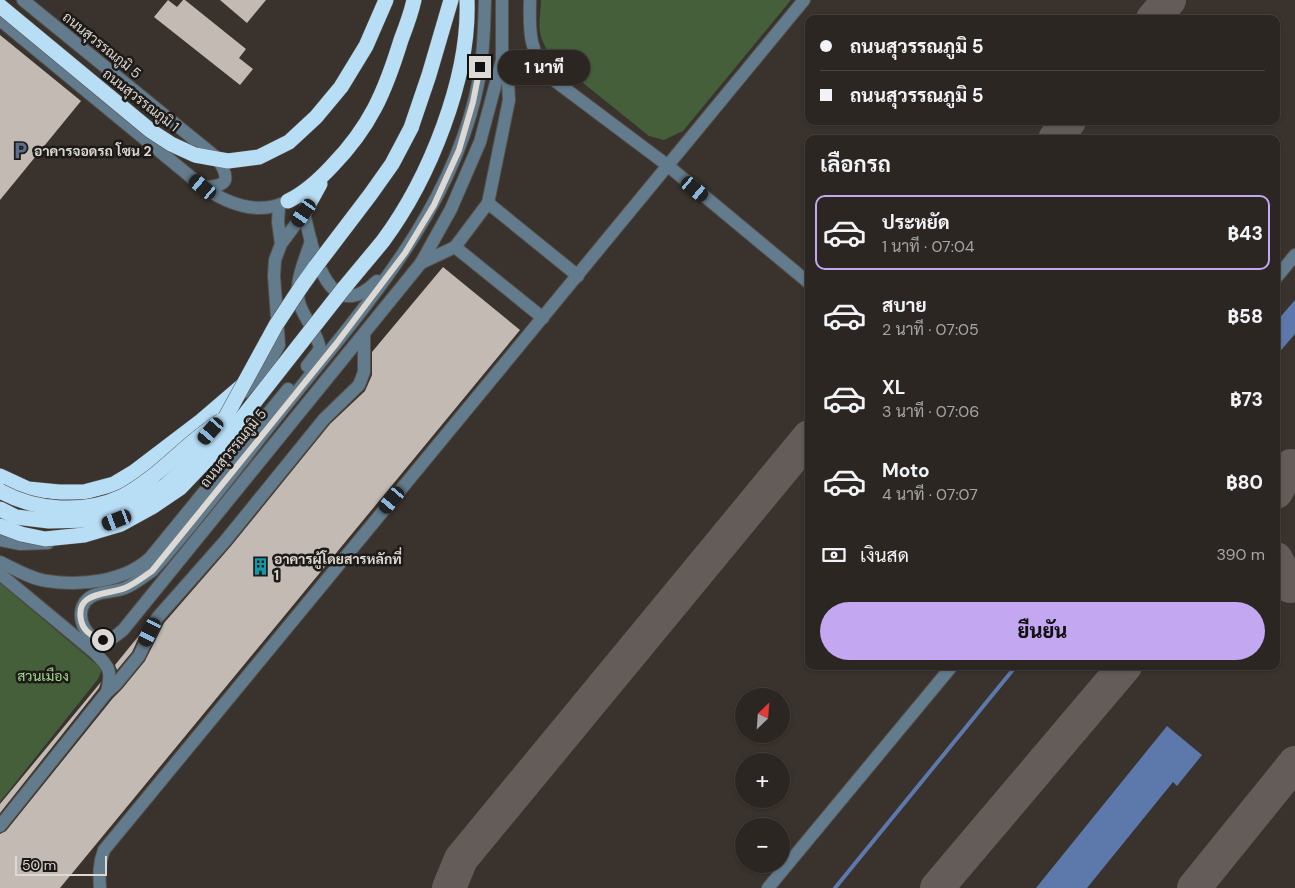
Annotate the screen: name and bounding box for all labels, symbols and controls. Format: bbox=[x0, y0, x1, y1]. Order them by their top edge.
street label: ถนนสุวรรณภูมิ 5 bbox=[58, 8, 145, 83]
text: ถนนสุวรรณภูมิ 5 bbox=[850, 34, 984, 59]
callout: 1 นาที bbox=[498, 50, 590, 84]
route end bbox=[469, 56, 491, 78]
text: 1 นาที bbox=[524, 57, 564, 78]
street label: ถนนสุวรรณภูมิ 1 bbox=[99, 65, 183, 136]
text: ถนนสุวรรณภูมิ 5 bbox=[850, 83, 984, 108]
parking icon: อาคารจอดรถ โซน 2 bbox=[10, 141, 30, 161]
place label: อาคารจอดรถ โซน 2 bbox=[34, 142, 152, 160]
text: เลือกรถ bbox=[820, 150, 891, 179]
car bbox=[186, 172, 219, 202]
car bbox=[678, 174, 711, 204]
car bbox=[289, 196, 318, 230]
icon: car bbox=[822, 210, 867, 255]
text: ประหยัด bbox=[882, 210, 950, 235]
text: ฿43 bbox=[1228, 221, 1263, 246]
text: 1 นาที · 07:04 bbox=[882, 236, 975, 257]
icon: car bbox=[822, 293, 867, 338]
text: สบาย bbox=[882, 293, 927, 318]
text: ฿58 bbox=[1228, 304, 1263, 329]
text: 2 นาที · 07:05 bbox=[882, 319, 979, 340]
text: XL bbox=[882, 375, 905, 400]
icon: car bbox=[822, 376, 867, 421]
text: ฿73 bbox=[1230, 387, 1263, 412]
text: 3 นาที · 07:06 bbox=[882, 401, 979, 422]
street label: ถนนสุวรรณภูมิ 5 bbox=[196, 405, 271, 492]
car bbox=[195, 415, 226, 447]
text: Moto bbox=[882, 458, 930, 483]
icon: car bbox=[822, 459, 867, 504]
text: ฿80 bbox=[1226, 470, 1263, 495]
car bbox=[376, 484, 407, 516]
text: 4 นาที · 07:07 bbox=[882, 484, 978, 505]
car bbox=[100, 508, 133, 532]
icon: cash bbox=[820, 541, 848, 569]
text: เงินสด bbox=[860, 543, 909, 568]
text: 390 m bbox=[1217, 544, 1265, 565]
place label: อาคารผู้โดยสารหลักที่ 1 bbox=[274, 547, 402, 584]
building icon: อาคารผู้โดยสารหลักที่ 1 bbox=[250, 557, 270, 577]
button: ยืนยัน bbox=[820, 602, 1265, 660]
car bbox=[136, 615, 163, 649]
route start bbox=[92, 629, 114, 651]
park label: สวนเมือง bbox=[17, 667, 69, 685]
north arrow bbox=[735, 688, 790, 742]
map controls bbox=[735, 688, 790, 873]
button: + bbox=[735, 753, 790, 808]
button: − bbox=[735, 818, 790, 873]
scale bar bbox=[15, 853, 108, 876]
text: 50 m bbox=[22, 856, 56, 874]

